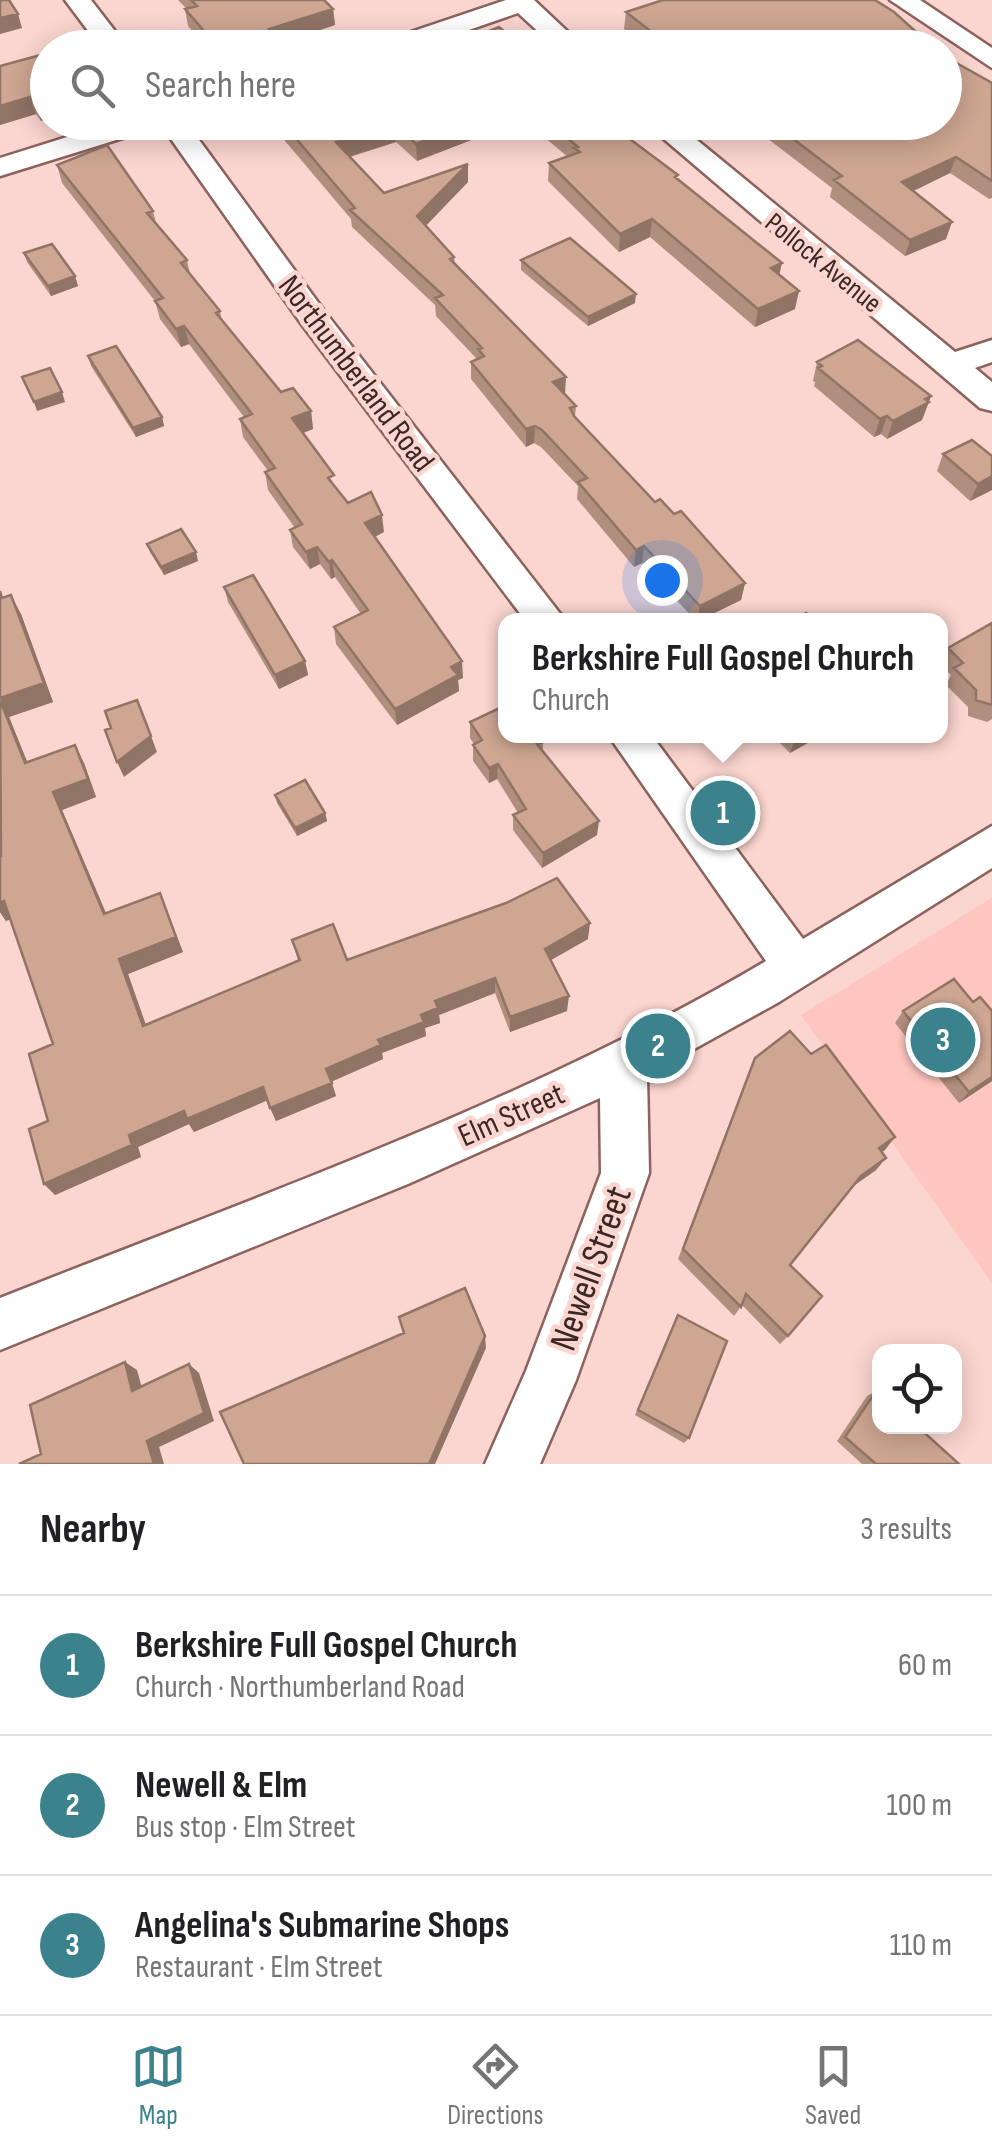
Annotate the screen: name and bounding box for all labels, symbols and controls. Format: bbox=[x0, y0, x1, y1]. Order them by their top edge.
search box bbox=[30, 30, 962, 140]
icon: search bbox=[65, 58, 120, 113]
text: Search here bbox=[145, 63, 296, 108]
street label: Pollock Avenue bbox=[758, 206, 888, 320]
street label: Northumberland Road bbox=[269, 268, 442, 480]
your location bbox=[637, 555, 688, 606]
popup bbox=[498, 613, 948, 743]
text: Berkshire Full Gospel Church bbox=[532, 636, 914, 681]
text: Church bbox=[532, 681, 610, 720]
pin: 1 bbox=[690, 776, 756, 850]
pin: 3 bbox=[910, 1002, 976, 1078]
pin: 2 bbox=[626, 1008, 690, 1084]
street label: Elm Street bbox=[452, 1075, 571, 1156]
street label: Newell Street bbox=[541, 1180, 642, 1357]
map controls bbox=[872, 1344, 962, 1434]
button: locate bbox=[872, 1344, 962, 1434]
text: Nearby bbox=[40, 1504, 146, 1555]
text: 3 results bbox=[860, 1510, 952, 1549]
text: Berkshire Full Gospel Church bbox=[135, 1623, 517, 1668]
text: 1 bbox=[66, 1646, 79, 1685]
text: 60 m bbox=[898, 1646, 952, 1685]
text: Church · Northumberland Road bbox=[135, 1668, 465, 1707]
text: Newell & Elm bbox=[135, 1763, 307, 1808]
text: 2 bbox=[65, 1786, 80, 1825]
text: 100 m bbox=[887, 1786, 952, 1825]
text: Bus stop · Elm Street bbox=[135, 1808, 356, 1847]
text: Angelina's Submarine Shops bbox=[135, 1903, 509, 1948]
text: 3 bbox=[65, 1926, 80, 1965]
text: 110 m bbox=[890, 1926, 952, 1965]
text: Restaurant · Elm Street bbox=[135, 1948, 383, 1987]
tab: Map bbox=[131, 2039, 186, 2132]
tab: Directions bbox=[447, 2039, 544, 2132]
tab: Saved bbox=[805, 2039, 861, 2132]

